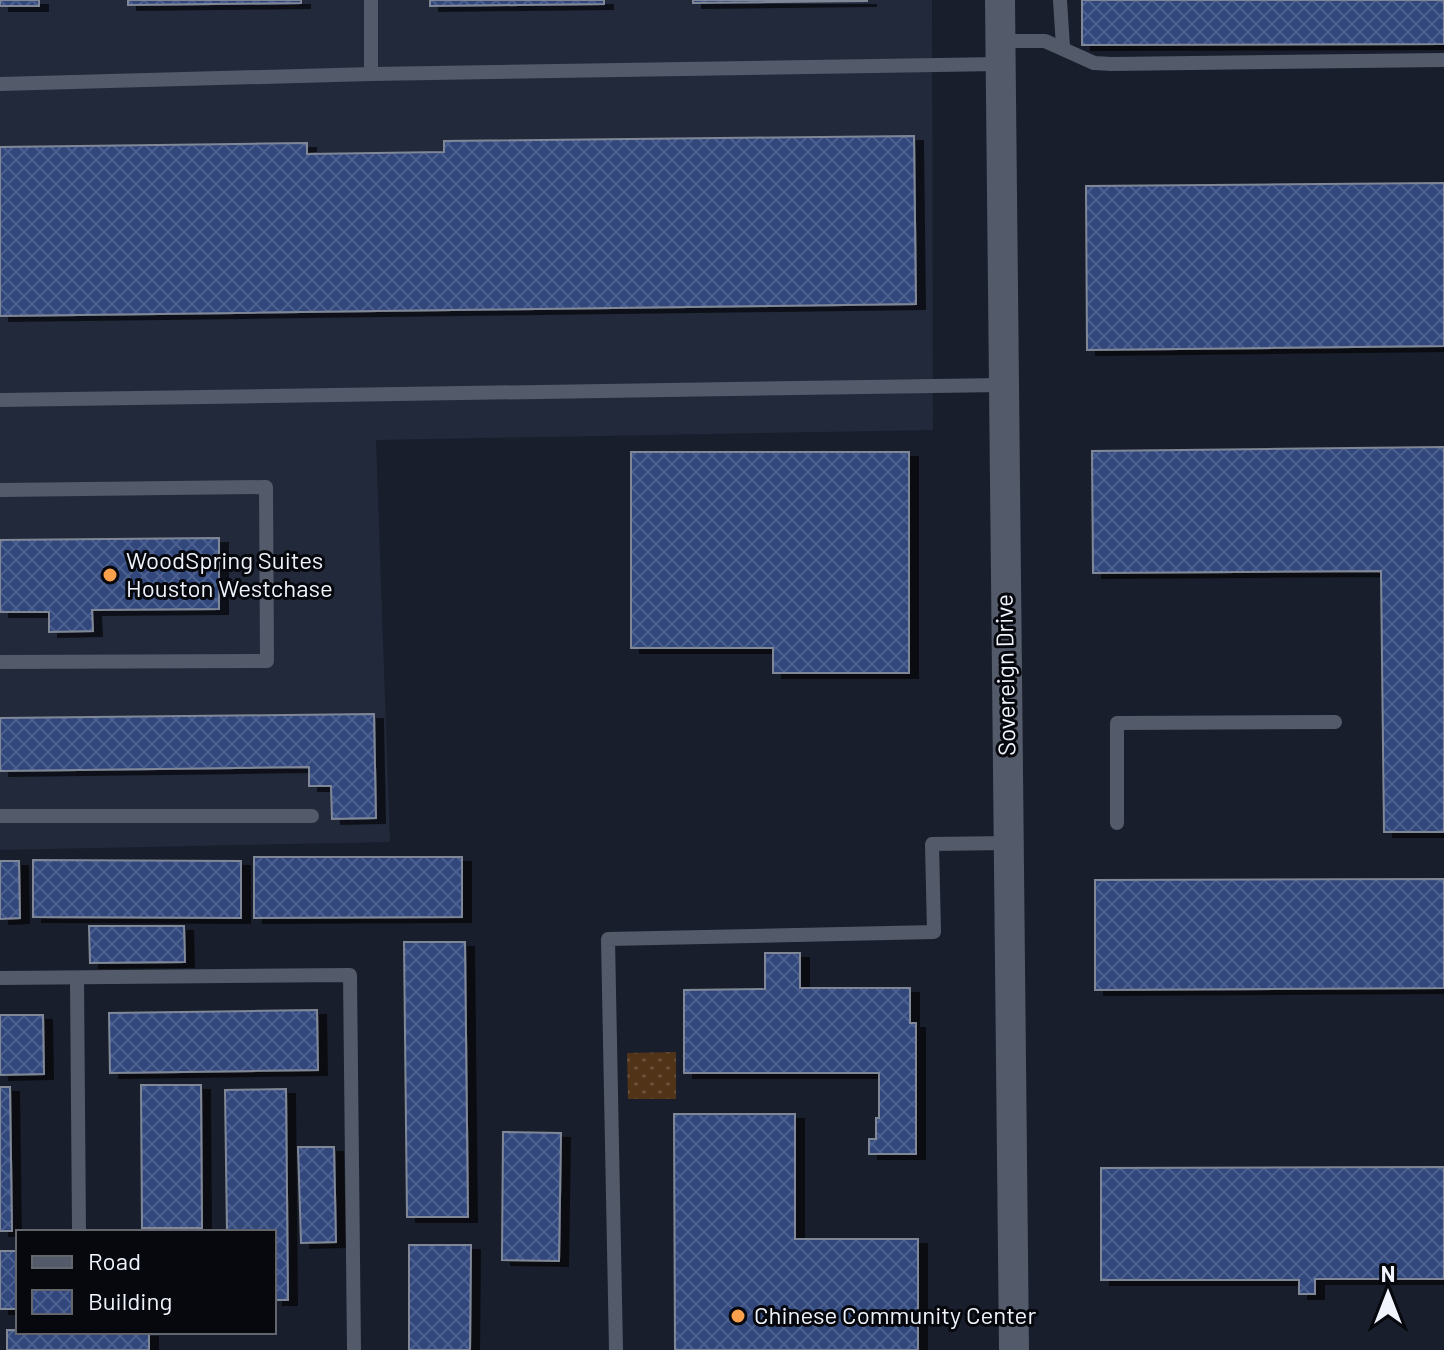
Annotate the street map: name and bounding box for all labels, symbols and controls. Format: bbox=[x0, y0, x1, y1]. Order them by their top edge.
place label: WoodSpring Suites Houston Westchase bbox=[126, 545, 333, 602]
marker: WoodSpring Suites Houston Westchase bbox=[101, 566, 119, 584]
street label: Sovereign Drive bbox=[989, 594, 1020, 756]
legend bbox=[16, 1230, 276, 1334]
text: Road bbox=[88, 1246, 141, 1275]
north arrow bbox=[1348, 1254, 1428, 1334]
text: N bbox=[1381, 1260, 1395, 1286]
text: Building bbox=[88, 1286, 172, 1315]
place label: Chinese Community Center bbox=[754, 1300, 1036, 1329]
marker: Chinese Community Center bbox=[729, 1307, 747, 1325]

